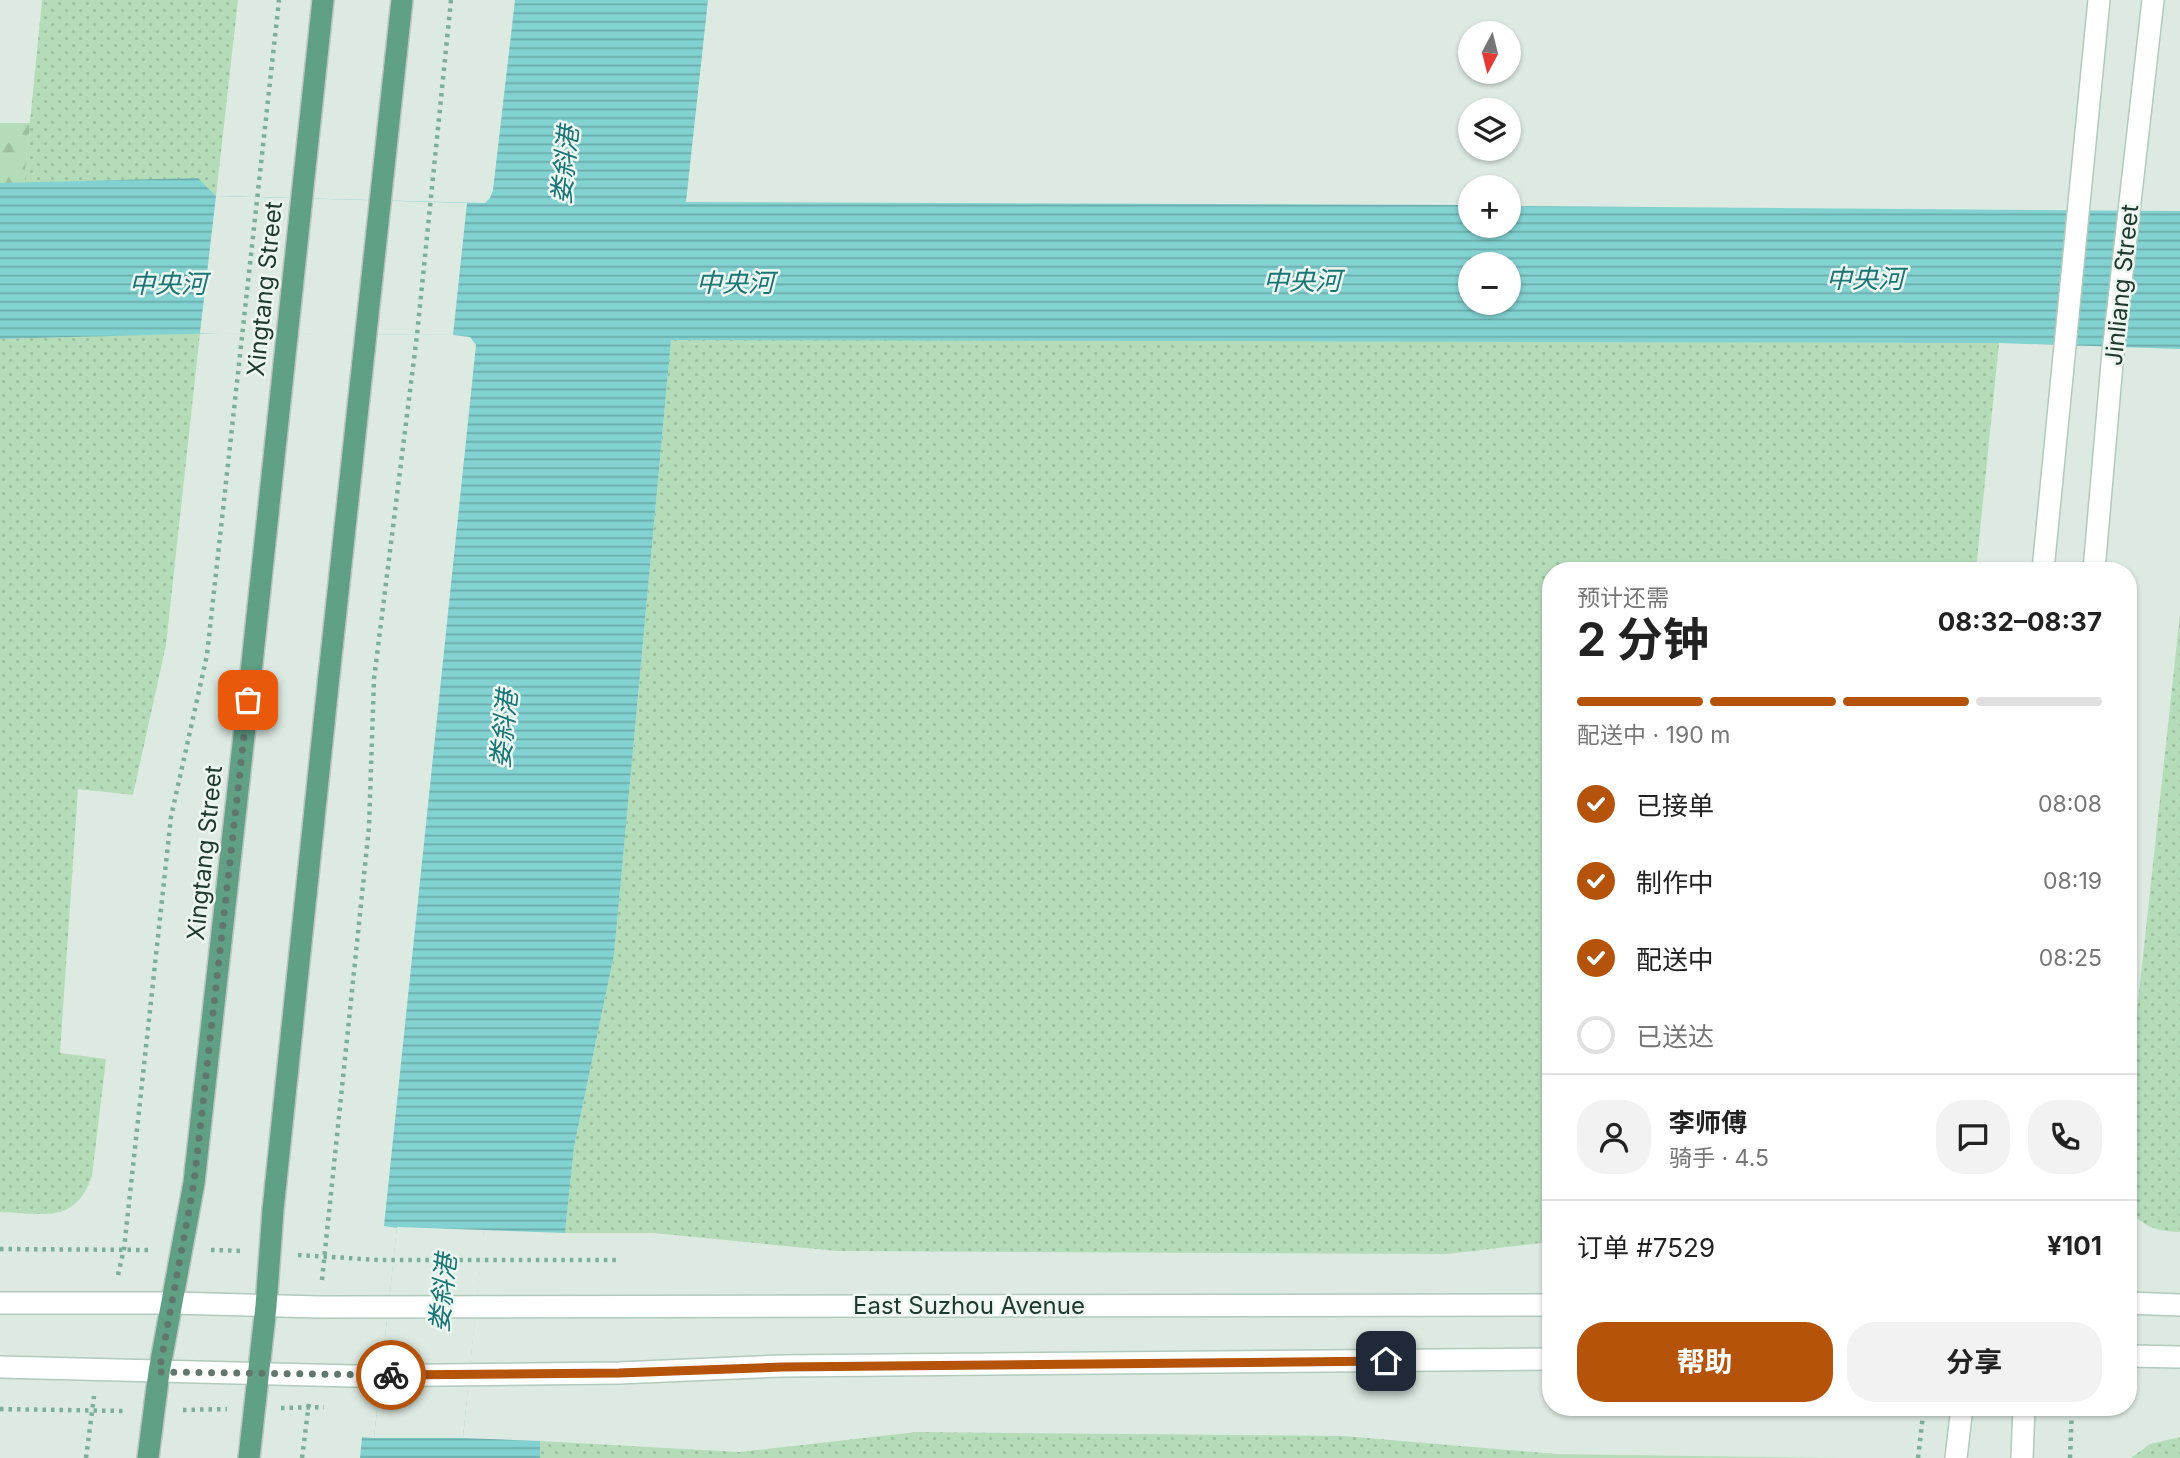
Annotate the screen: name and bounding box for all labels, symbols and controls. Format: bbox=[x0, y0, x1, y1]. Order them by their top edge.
north arrow bbox=[1458, 21, 1521, 84]
map controls bbox=[1458, 21, 1521, 315]
button: layers bbox=[1458, 98, 1521, 161]
water label: 娄斜港 bbox=[545, 121, 584, 205]
button: + bbox=[1458, 175, 1521, 238]
street label: Xingtang Street bbox=[241, 200, 288, 378]
street label: Jinliang Street bbox=[2099, 203, 2144, 367]
button: − bbox=[1458, 252, 1521, 315]
water label: 中央河 bbox=[1826, 263, 1909, 294]
water label: 中央河 bbox=[1263, 265, 1346, 296]
water label: 中央河 bbox=[696, 267, 779, 298]
water label: 中央河 bbox=[129, 268, 212, 299]
text: 预计还需 bbox=[1577, 584, 1669, 612]
text: 08:32–08:37 bbox=[1938, 606, 2102, 637]
text: 2 分钟 bbox=[1577, 611, 1709, 667]
pin bbox=[218, 670, 278, 730]
icon: bag bbox=[229, 681, 267, 719]
water label: 娄斜港 bbox=[484, 685, 523, 769]
text: 配送中 · 190 m bbox=[1577, 721, 1730, 749]
street label: Xingtang Street bbox=[181, 764, 228, 942]
icon: check bbox=[1577, 785, 1615, 823]
text: 已接单 bbox=[1636, 790, 1714, 821]
text: 08:08 bbox=[2038, 790, 2102, 818]
icon: check bbox=[1577, 862, 1615, 900]
text: 制作中 bbox=[1636, 867, 1714, 898]
text: 08:19 bbox=[2043, 867, 2102, 895]
icon: check bbox=[1577, 939, 1615, 977]
text: 配送中 bbox=[1636, 944, 1714, 975]
text: 08:25 bbox=[2039, 944, 2102, 972]
text: 已送达 bbox=[1636, 1021, 1714, 1052]
button: person bbox=[1577, 1100, 1651, 1174]
button: chat bbox=[1936, 1100, 2010, 1174]
button: phone bbox=[2028, 1100, 2102, 1174]
text: 李师傅 bbox=[1669, 1107, 1747, 1138]
text: 骑手 · 4.5 bbox=[1669, 1144, 1769, 1172]
text: ¥101 bbox=[2047, 1230, 2102, 1261]
text: 订单 #7529 bbox=[1577, 1232, 1715, 1263]
water label: 娄斜港 bbox=[423, 1249, 462, 1333]
street label: East Suzhou Avenue bbox=[853, 1291, 1085, 1320]
button: 帮助 bbox=[1577, 1322, 1833, 1402]
button: 分享 bbox=[1847, 1322, 2102, 1402]
pin bbox=[1356, 1331, 1416, 1391]
courier bbox=[356, 1340, 426, 1410]
icon: home bbox=[1367, 1342, 1405, 1380]
icon: bike bbox=[372, 1356, 410, 1394]

